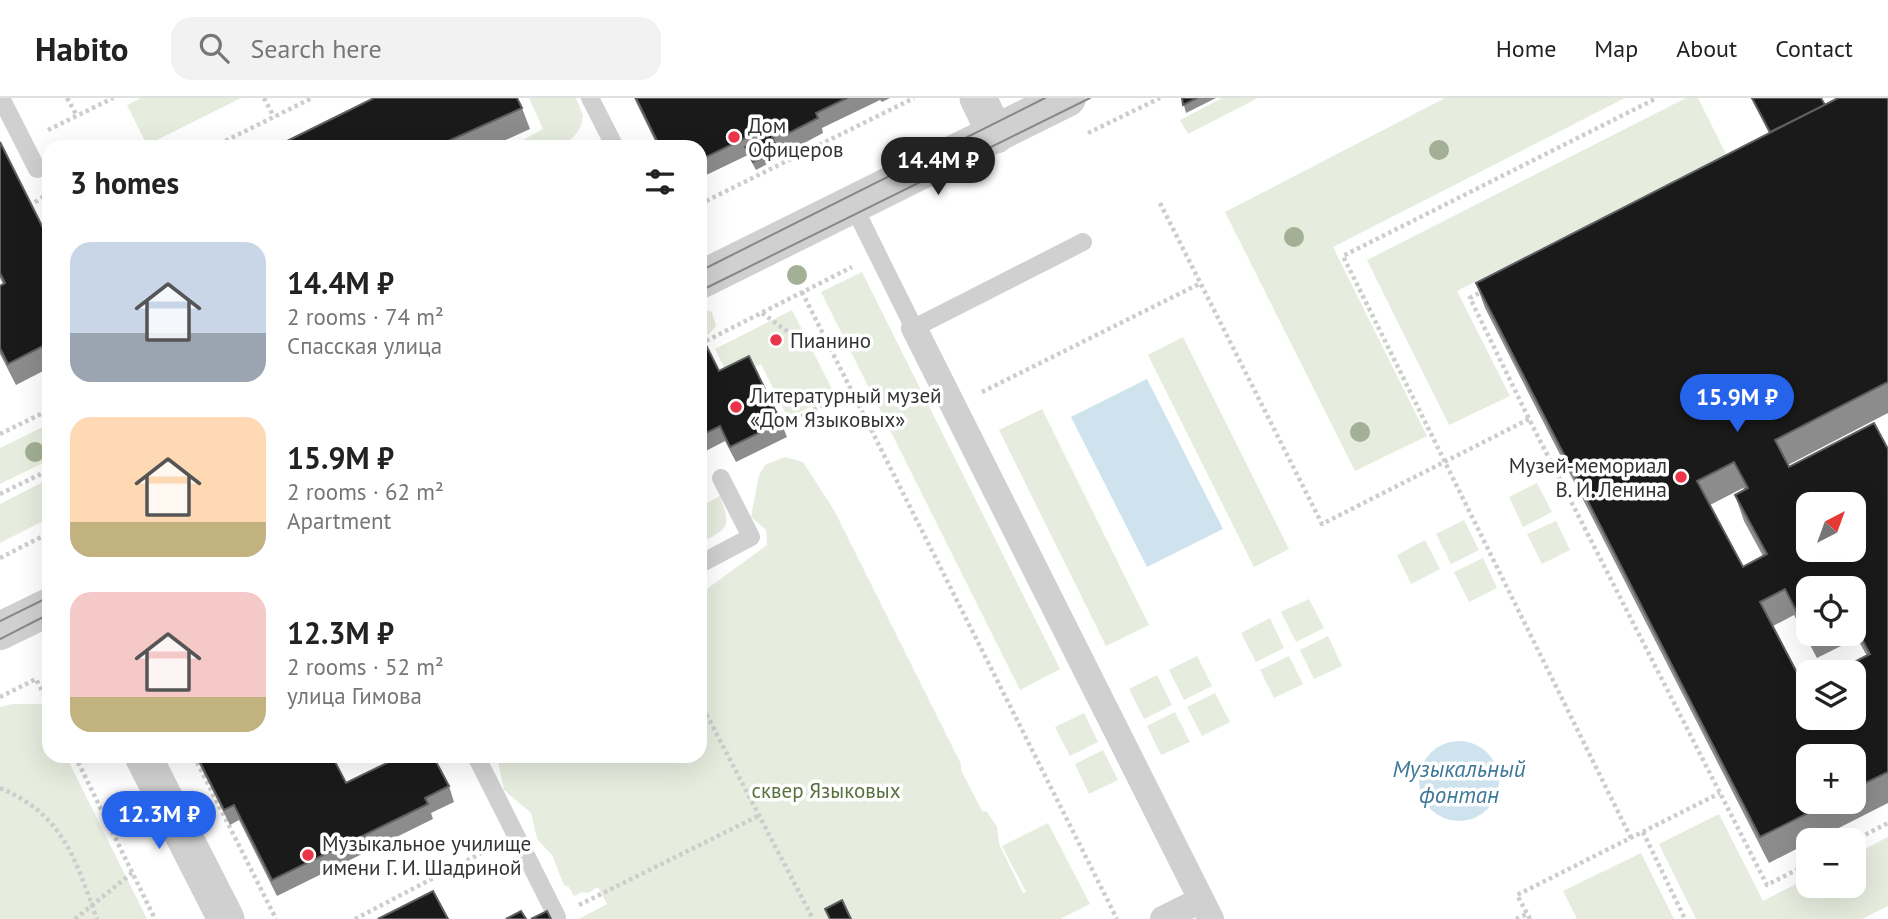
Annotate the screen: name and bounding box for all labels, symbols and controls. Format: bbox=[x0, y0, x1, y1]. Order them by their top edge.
search box bbox=[171, 17, 661, 80]
text: Habito bbox=[35, 27, 129, 70]
icon: search bbox=[195, 29, 233, 67]
text: Search here bbox=[251, 32, 382, 65]
text: Home bbox=[1496, 33, 1556, 64]
text: Map bbox=[1594, 33, 1638, 64]
text: About bbox=[1676, 33, 1737, 64]
text: Contact bbox=[1775, 33, 1853, 64]
place label: Дом Офицеров bbox=[748, 112, 843, 163]
marker: Дом Офицеров bbox=[726, 129, 742, 145]
pin: 14.4M ₽ bbox=[873, 138, 1003, 197]
text: 14.4M ₽ bbox=[897, 145, 979, 174]
text: 3 homes bbox=[70, 163, 179, 202]
icon: filters bbox=[641, 163, 679, 201]
text: 14.4M ₽ bbox=[287, 263, 394, 302]
icon: home bbox=[126, 270, 210, 354]
text: 2 rooms · 74 m² bbox=[287, 302, 444, 331]
place label: Пианино bbox=[790, 327, 871, 354]
text: Спасская улица bbox=[287, 331, 442, 360]
marker: Пианино bbox=[768, 332, 784, 348]
pin: 15.9M ₽ bbox=[1672, 374, 1802, 434]
place label: Литературный музей «Дом Языковых» bbox=[749, 382, 942, 433]
text: 15.9M ₽ bbox=[1696, 382, 1778, 411]
marker: Литературный музей «Дом Языковых» bbox=[728, 399, 744, 415]
text: 15.9M ₽ bbox=[287, 438, 394, 477]
icon: home bbox=[126, 445, 210, 529]
place label: Музей-мемориал В. И. Ленина bbox=[1509, 452, 1667, 503]
marker: Музей-мемориал В. И. Ленина bbox=[1673, 469, 1689, 485]
text: 2 rooms · 62 m² bbox=[287, 477, 444, 506]
north arrow bbox=[1796, 492, 1866, 562]
map controls bbox=[1796, 492, 1866, 898]
text: Apartment bbox=[287, 506, 391, 535]
button: locate bbox=[1796, 576, 1866, 646]
text: 12.3M ₽ bbox=[287, 613, 394, 652]
icon: home bbox=[126, 620, 210, 704]
text: 2 rooms · 52 m² bbox=[287, 652, 444, 681]
button: layers bbox=[1796, 660, 1866, 730]
text: улица Гимова bbox=[287, 681, 422, 710]
button: + bbox=[1796, 744, 1866, 814]
water label: Музыкальный фонтан bbox=[1392, 754, 1526, 809]
park label: сквер Языковых bbox=[752, 777, 901, 804]
pin: 12.3M ₽ bbox=[94, 792, 224, 851]
text: 12.3M ₽ bbox=[118, 799, 200, 828]
button: − bbox=[1796, 828, 1866, 898]
place label: Музыкальное училище имени Г. И. Шадриной bbox=[322, 830, 531, 881]
marker: Музыкальное училище имени Г. И. Шадриной bbox=[300, 847, 316, 863]

